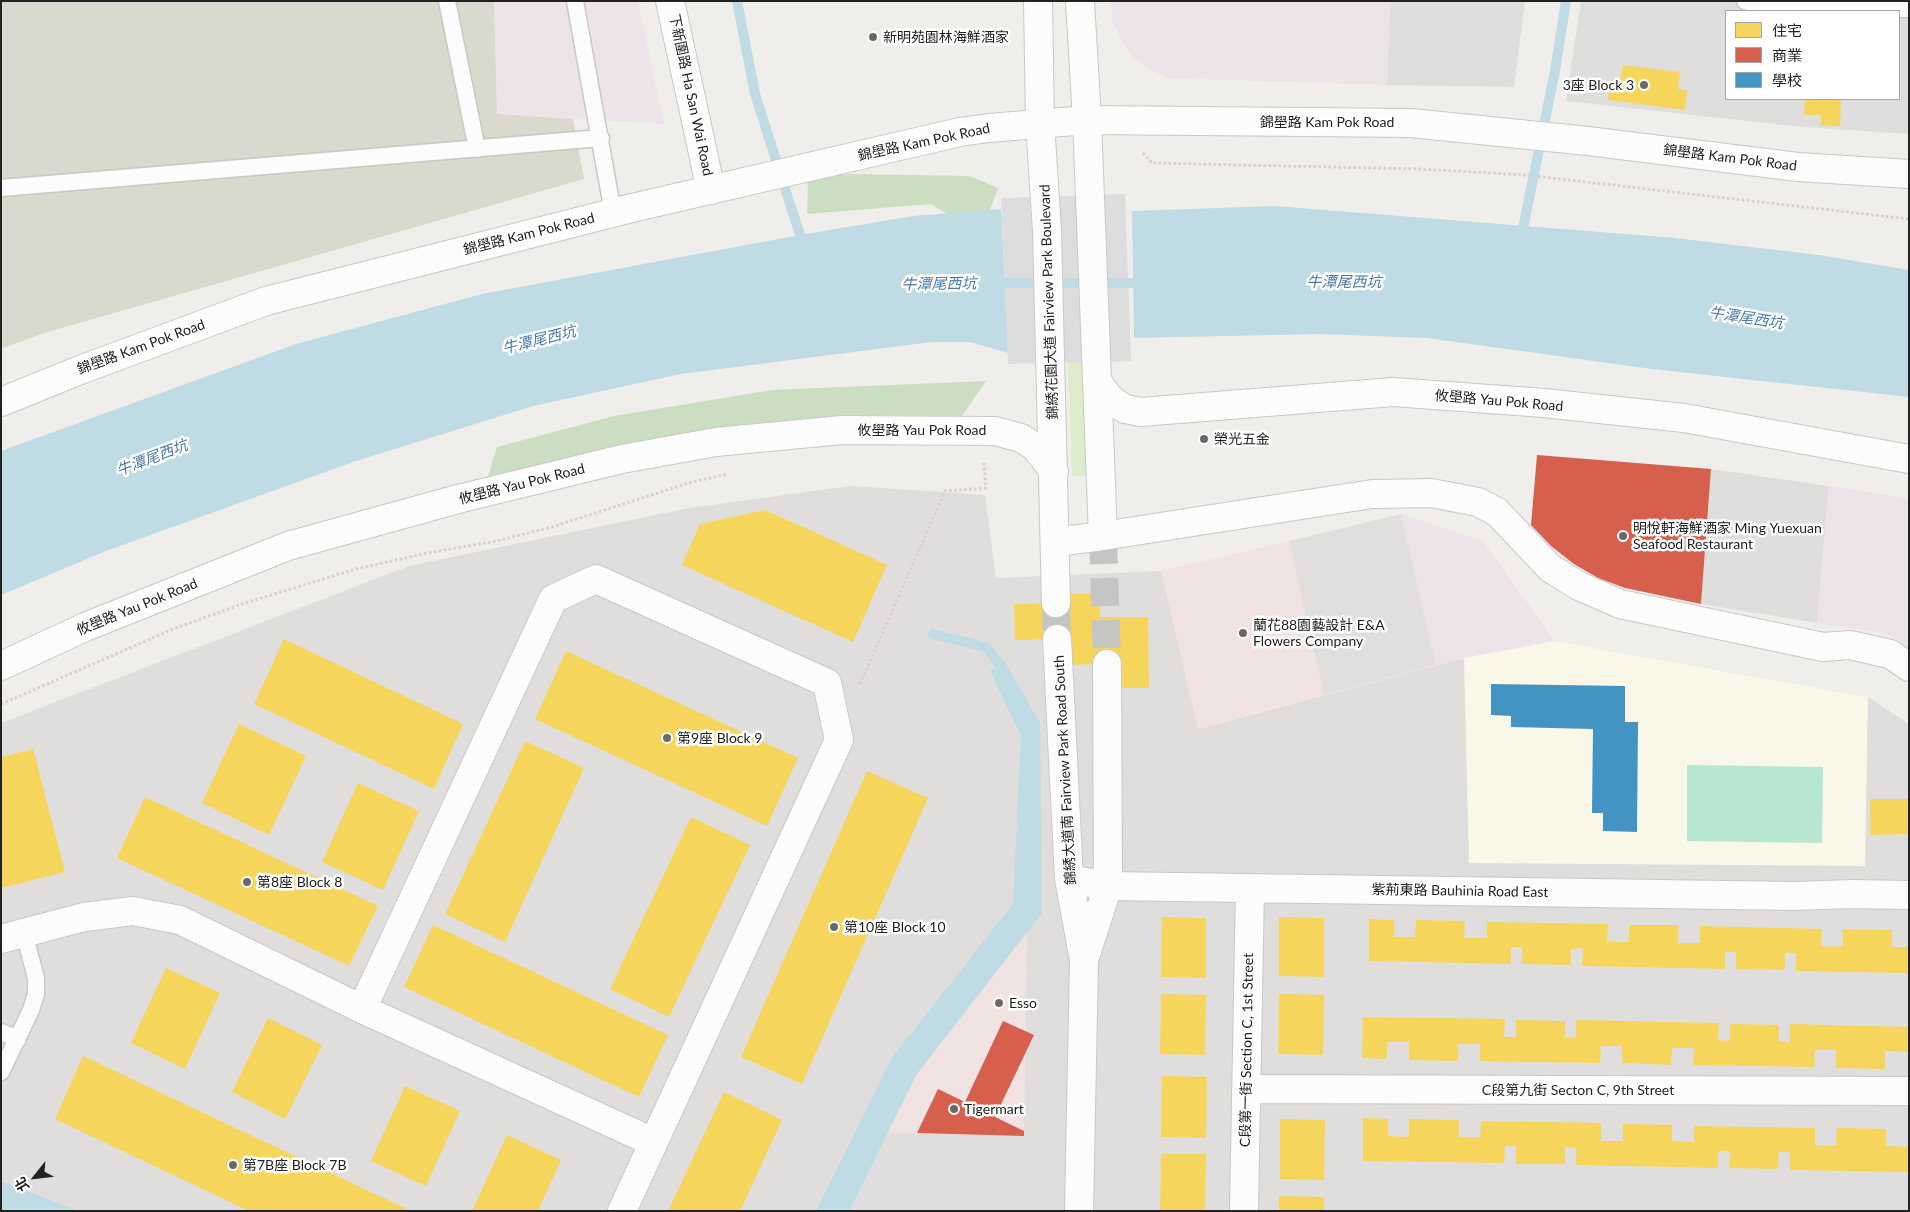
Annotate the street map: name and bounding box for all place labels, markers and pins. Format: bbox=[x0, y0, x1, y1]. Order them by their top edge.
place label: 新明苑園林海鮮酒家 bbox=[883, 29, 1009, 45]
marker: 新明苑園林海鮮酒家 bbox=[867, 31, 879, 43]
place label: 3座 Block 3 bbox=[1563, 77, 1634, 93]
marker: 3座 Block 3 bbox=[1638, 79, 1650, 91]
place label: 榮光五金 bbox=[1214, 431, 1270, 447]
marker: 榮光五金 bbox=[1198, 433, 1210, 445]
place label: 明悅軒海鮮酒家 Ming Yuexuan Seafood Restaurant bbox=[1633, 520, 1822, 552]
marker: 明悅軒海鮮酒家 Ming Yuexuan Seafood Restaurant bbox=[1617, 530, 1629, 542]
place label: 蘭花88園藝設計 E&A Flowers Company bbox=[1253, 617, 1385, 650]
marker: 蘭花88園藝設計 E&A Flowers Company bbox=[1237, 627, 1249, 639]
place label: 第9座 Block 9 bbox=[677, 730, 762, 746]
marker: 第9座 Block 9 bbox=[661, 732, 673, 744]
place label: 第8座 Block 8 bbox=[257, 874, 342, 890]
marker: 第8座 Block 8 bbox=[241, 876, 253, 888]
place label: 第10座 Block 10 bbox=[844, 919, 946, 935]
marker: 第10座 Block 10 bbox=[828, 921, 840, 933]
place label: Esso bbox=[1009, 995, 1037, 1011]
marker: Esso bbox=[993, 997, 1005, 1009]
place label: Tigermart bbox=[964, 1101, 1024, 1117]
marker: Tigermart bbox=[948, 1103, 960, 1115]
place label: 第7B座 Block 7B bbox=[243, 1157, 346, 1173]
marker: 第7B座 Block 7B bbox=[227, 1159, 239, 1171]

